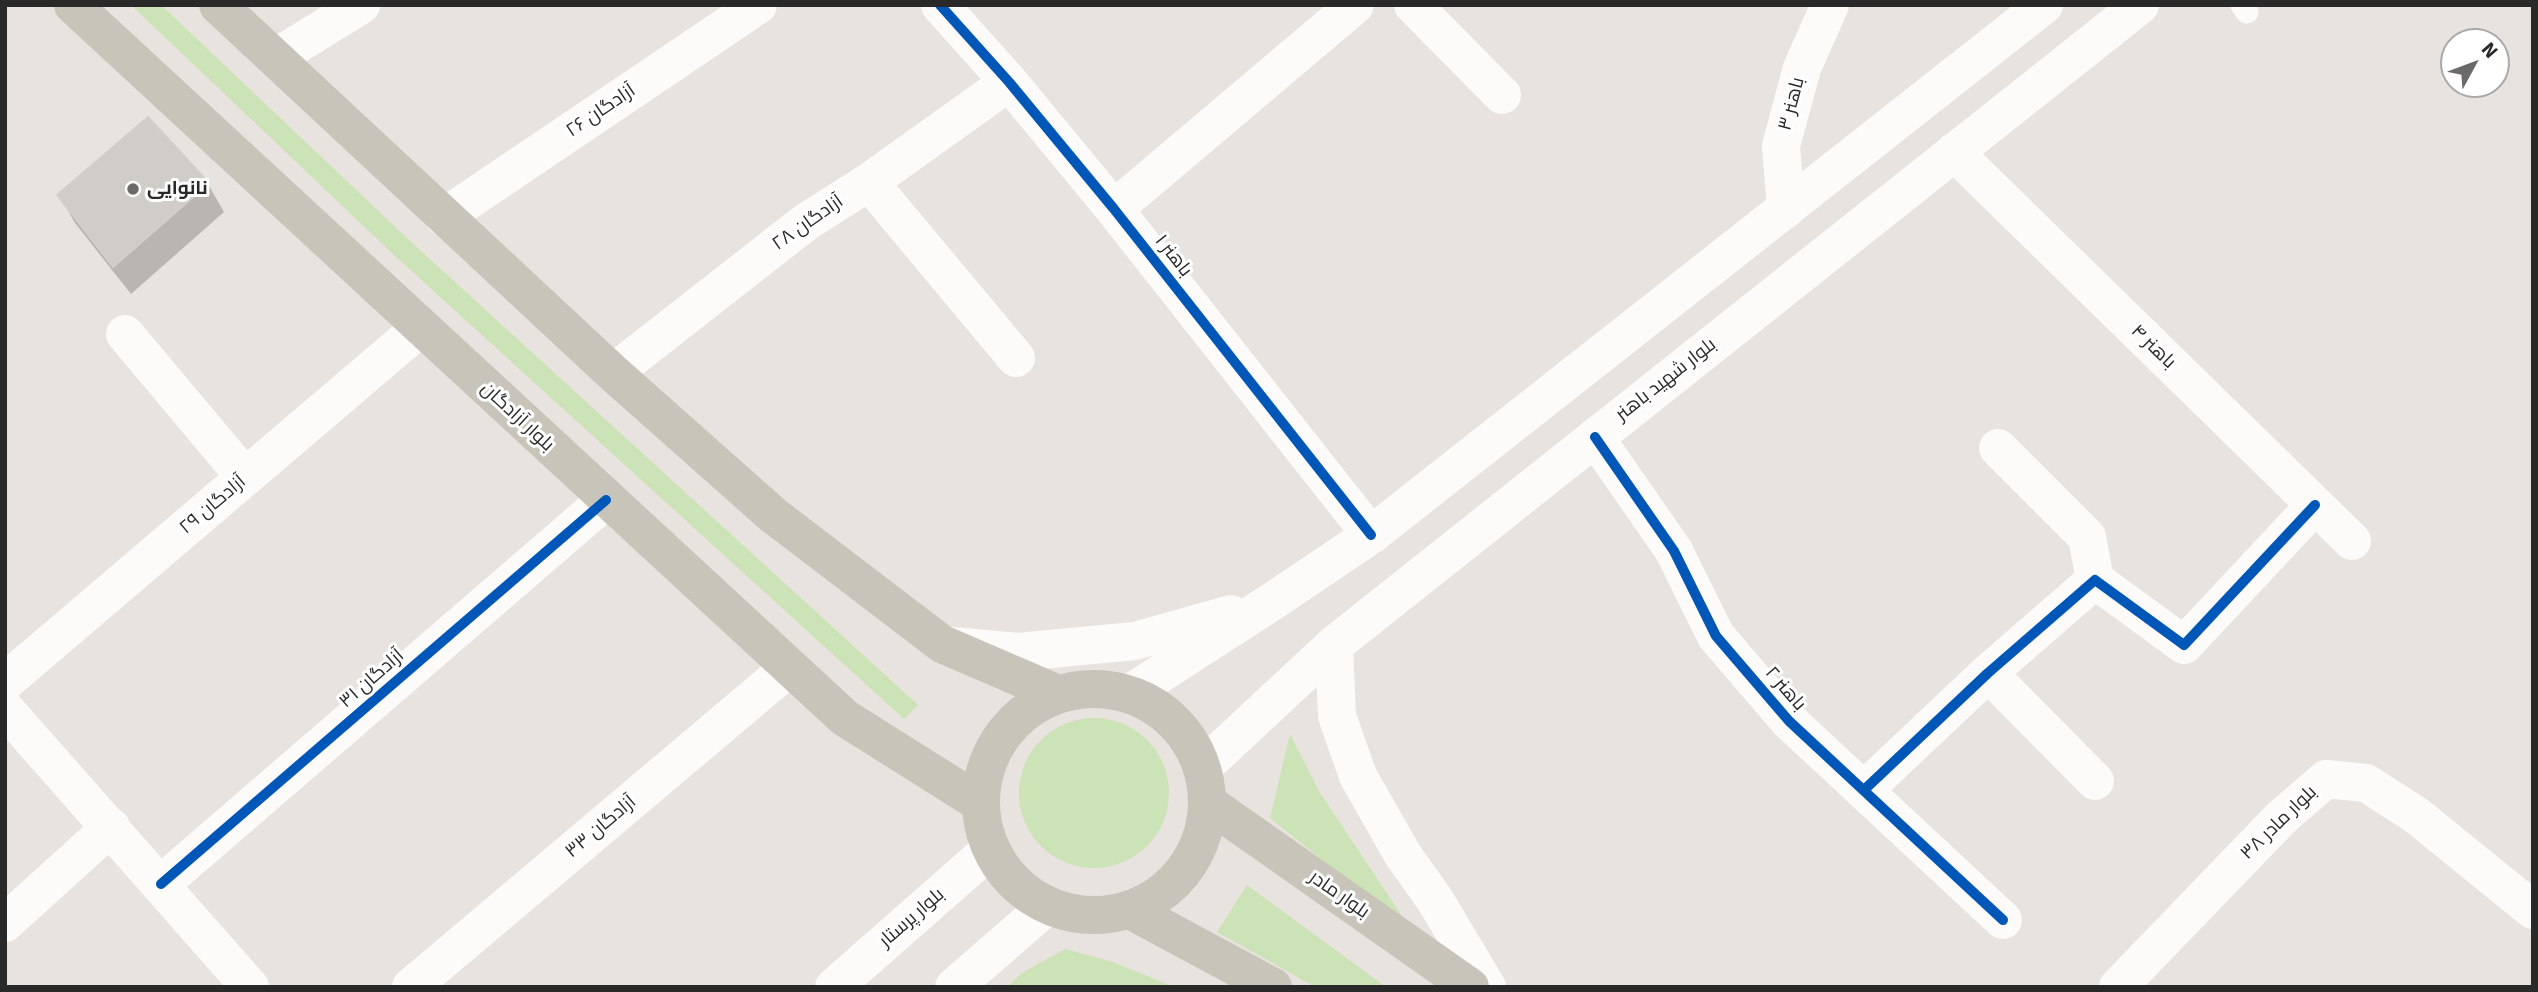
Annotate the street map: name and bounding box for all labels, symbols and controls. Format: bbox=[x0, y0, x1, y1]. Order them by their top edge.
north arrow bbox=[2440, 28, 2510, 98]
text: N bbox=[2476, 38, 2503, 63]
street label: باهنر ۳ bbox=[1774, 75, 1810, 133]
street label: آزادگان ۲۶ bbox=[562, 80, 640, 142]
place label: نانوایی bbox=[147, 178, 208, 200]
marker: نانوایی bbox=[125, 181, 141, 197]
street label: آزادگان ۲۸ bbox=[768, 190, 848, 256]
street label: باهنر ۱ bbox=[1150, 230, 1196, 282]
street label: باهنر ۴ bbox=[2126, 320, 2180, 374]
street label: بلوار شهید باهنر bbox=[1611, 334, 1721, 426]
street label: بلوار آزادگان bbox=[476, 377, 558, 457]
street label: آزادگان ۲۹ bbox=[175, 471, 251, 539]
street label: آزادگان ۳۱ bbox=[335, 645, 409, 713]
street label: باهنر ۲ bbox=[1760, 662, 1810, 716]
street label: بلوار مادر ۳۸ bbox=[2236, 781, 2322, 865]
street label: آزادگان ۳۳ bbox=[561, 791, 641, 863]
street label: بلوار مادر bbox=[1305, 866, 1373, 924]
street label: بلوار پرستار bbox=[875, 884, 949, 952]

